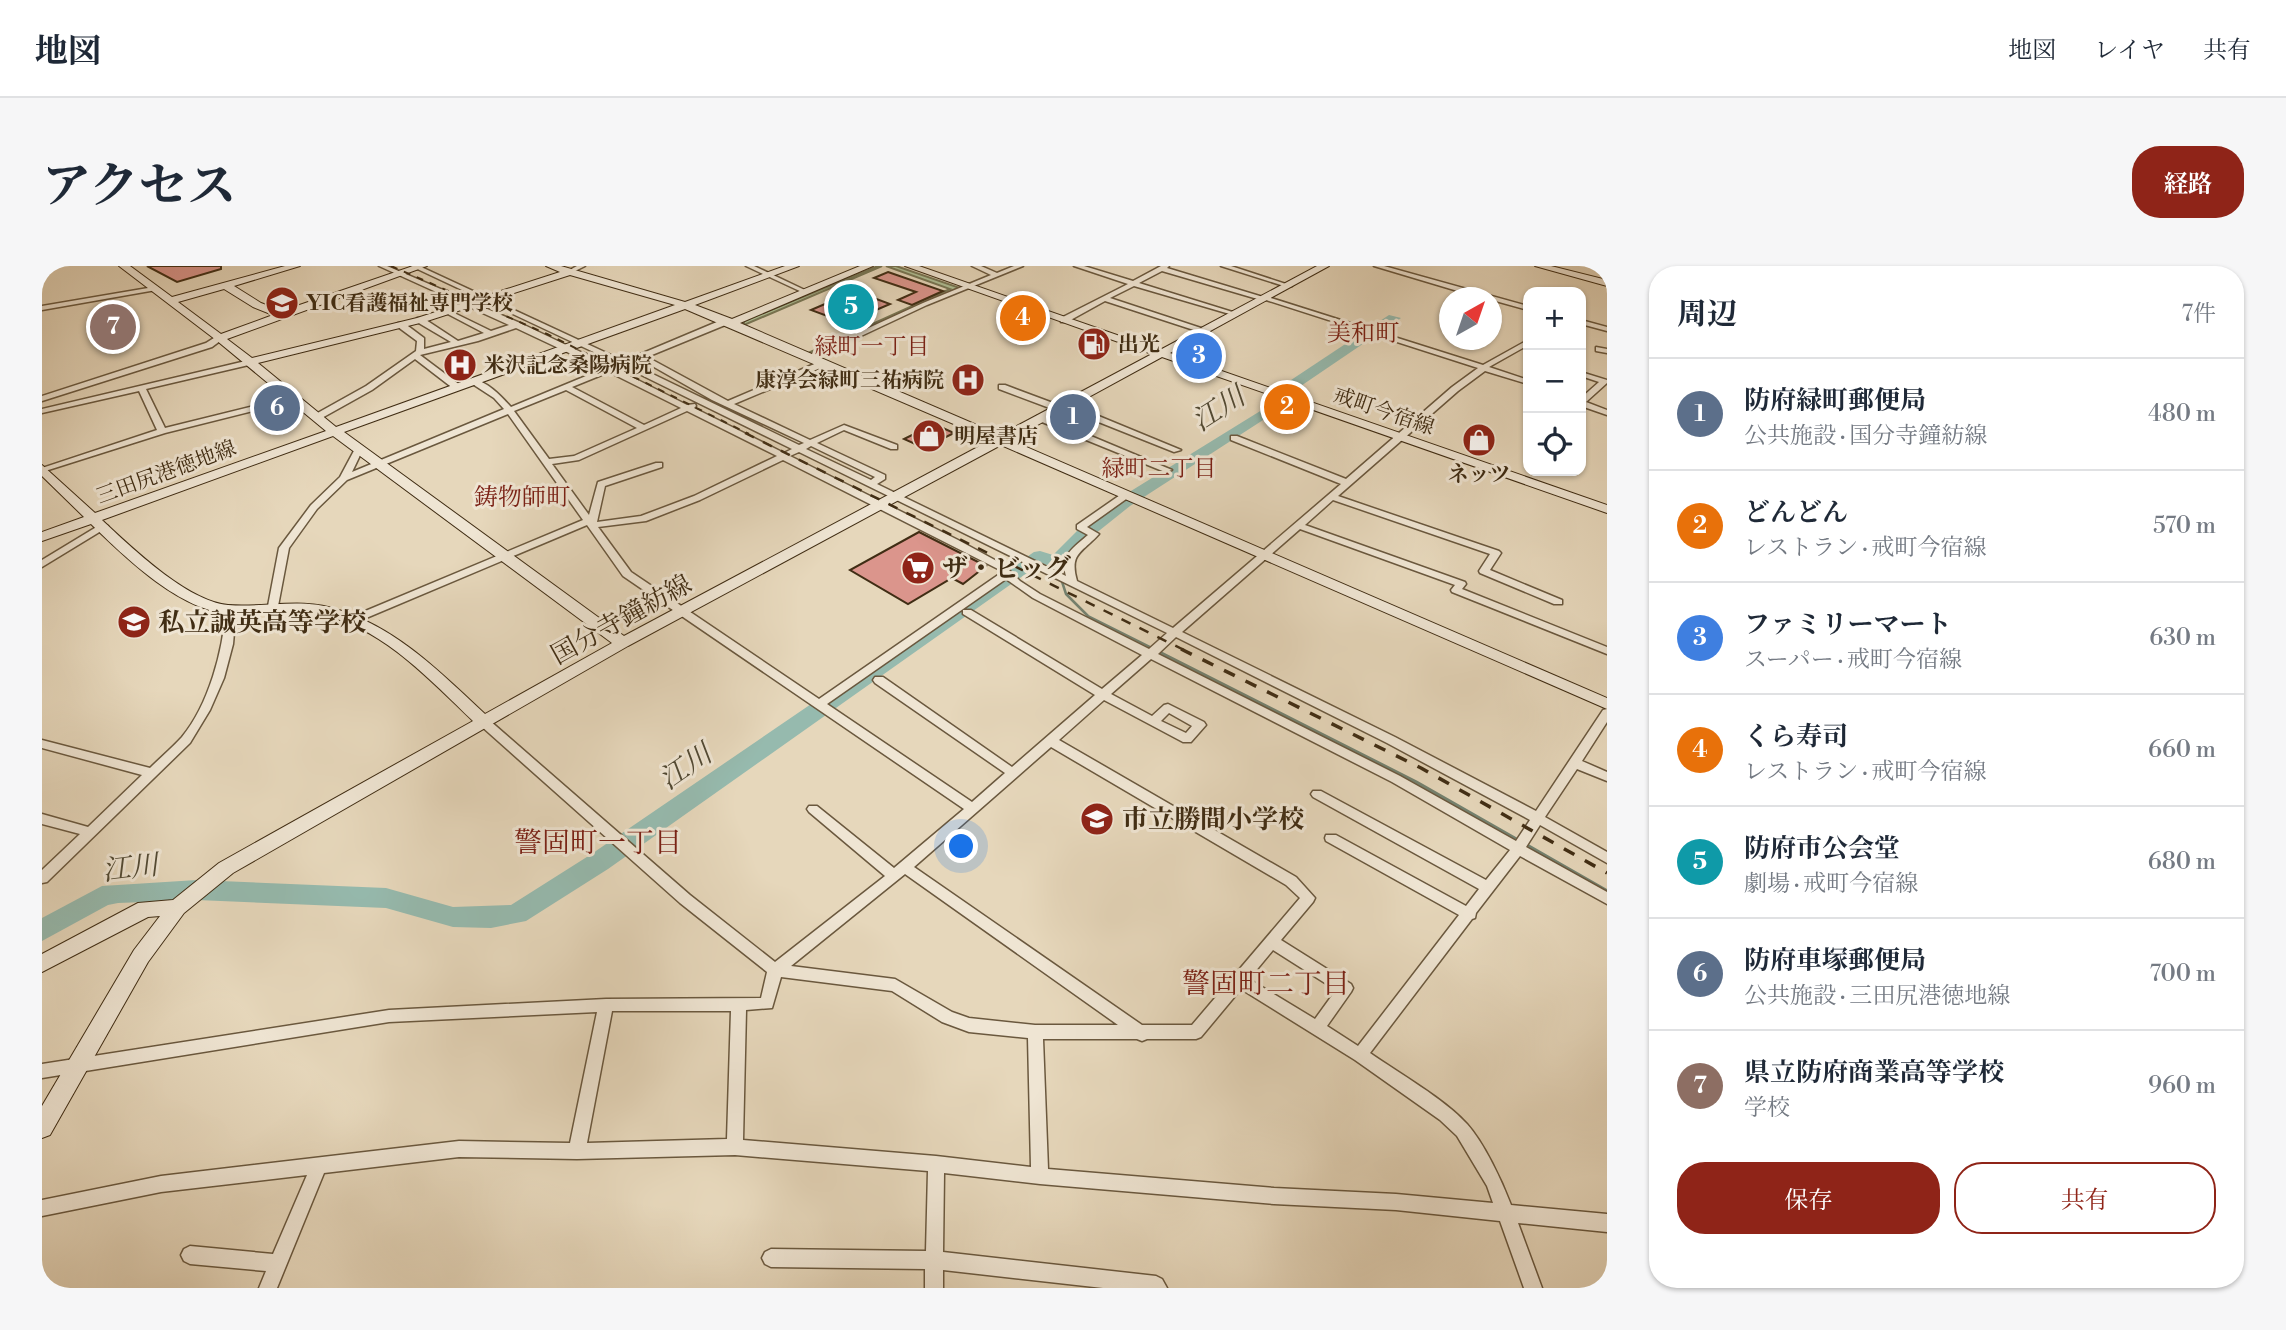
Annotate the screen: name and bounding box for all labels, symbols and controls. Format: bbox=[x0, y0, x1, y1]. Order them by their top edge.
text: 地図 bbox=[35, 32, 101, 73]
text: 地図 bbox=[2008, 36, 2056, 66]
text: レイヤ bbox=[2094, 36, 2165, 66]
text: 共有 bbox=[2203, 36, 2251, 66]
button: 経路 bbox=[2132, 146, 2244, 218]
text: アクセス bbox=[42, 157, 237, 218]
pin: 5 bbox=[828, 281, 874, 333]
school or university icon: YIC看護福祉専門学校 bbox=[263, 284, 301, 322]
north arrow bbox=[1439, 287, 1502, 350]
map controls bbox=[1523, 287, 1586, 476]
button: + bbox=[1523, 287, 1586, 350]
place label: YIC看護福祉専門学校 bbox=[306, 291, 513, 317]
pin: 4 bbox=[1000, 292, 1046, 344]
text: 周辺 bbox=[1677, 296, 1737, 334]
text: 7件 bbox=[2181, 300, 2216, 328]
pin: 7 bbox=[90, 301, 136, 353]
district label: 美和町 bbox=[1327, 319, 1399, 349]
fuel station icon: 出光 bbox=[1075, 325, 1113, 363]
pin: 3 bbox=[1176, 330, 1222, 382]
place label: 出光 bbox=[1118, 332, 1160, 358]
district label: 緑町一丁目 bbox=[815, 333, 930, 361]
hospital icon: 米沢記念桑陽病院 bbox=[441, 346, 479, 384]
button: − bbox=[1523, 350, 1586, 413]
place label: 米沢記念桑陽病院 bbox=[484, 353, 652, 379]
hospital icon: 康淳会緑町三祐病院 bbox=[949, 361, 987, 399]
place label: 康淳会緑町三祐病院 bbox=[755, 368, 944, 394]
water label: 江川 bbox=[1186, 378, 1254, 439]
pin: 2 bbox=[1264, 381, 1310, 433]
pin: 6 bbox=[254, 382, 300, 434]
street label: 戒町今宿線 bbox=[1330, 383, 1438, 441]
text: 防府緑町郵便局 bbox=[1744, 385, 1926, 417]
pin: 1 bbox=[1050, 391, 1096, 443]
text: 1 bbox=[1694, 400, 1706, 428]
text: 480 m bbox=[2148, 400, 2216, 428]
button: locate bbox=[1523, 413, 1586, 476]
shop icon: 明屋書店 bbox=[910, 417, 948, 455]
shop icon: ネッツ bbox=[1460, 421, 1498, 459]
text: 公共施設 · 国分寺鐘紡線 bbox=[1744, 422, 1987, 450]
place label: 明屋書店 bbox=[954, 424, 1038, 450]
street label: 三田尻港徳地線 bbox=[93, 436, 240, 510]
district label: 緑町二丁目 bbox=[1102, 455, 1217, 483]
place label: ネッツ bbox=[1448, 462, 1511, 488]
district label: 鋳物師町 bbox=[474, 483, 570, 513]
text: どんどん bbox=[1744, 497, 1848, 529]
text: 2 bbox=[1693, 512, 1707, 540]
text: 570 m bbox=[2153, 512, 2216, 540]
text: レストラン · 戒町今宿線 bbox=[1744, 534, 1987, 562]
supermarket icon: ザ・ビッグ bbox=[899, 549, 937, 587]
place label: ザ・ビッグ bbox=[942, 553, 1071, 585]
street label: 国分寺鐘紡線 bbox=[546, 568, 697, 672]
school or university icon: 私立誠英高等学校 bbox=[115, 603, 153, 641]
place label: 私立誠英高等学校 bbox=[158, 607, 366, 639]
text: ファミリーマート bbox=[1744, 609, 1951, 641]
text: 3 bbox=[1693, 624, 1707, 652]
text: 630 m bbox=[2149, 624, 2216, 652]
text: スーパー · 戒町今宿線 bbox=[1744, 646, 1962, 674]
text: くら寿司 bbox=[1744, 721, 1848, 753]
water label: 江川 bbox=[653, 735, 721, 798]
text: 4 bbox=[1692, 736, 1708, 764]
text: 660 m bbox=[2148, 736, 2216, 764]
text: レストラン · 戒町今宿線 bbox=[1744, 758, 1987, 786]
school or university icon: 市立勝間小学校 bbox=[1078, 800, 1116, 838]
place label: 市立勝間小学校 bbox=[1122, 804, 1304, 836]
district label: 警固町一丁目 bbox=[514, 826, 682, 861]
your location bbox=[944, 829, 978, 863]
text: 防府市公会堂 bbox=[1744, 833, 1900, 865]
water label: 江川 bbox=[100, 847, 163, 889]
text: 5 bbox=[1693, 848, 1707, 876]
text: 680 m bbox=[2148, 848, 2216, 876]
text: 劇場 · 戒町今宿線 bbox=[1744, 870, 1918, 898]
text: 防府車塚郵便局 bbox=[1744, 945, 1926, 977]
text: 6 bbox=[1693, 960, 1707, 988]
text: 700 m bbox=[2150, 960, 2216, 988]
district label: 警固町二丁目 bbox=[1182, 967, 1350, 1002]
text: 公共施設 · 三田尻港徳地線 bbox=[1744, 982, 2010, 1010]
text: 県立防府商業高等学校 bbox=[1744, 1057, 2004, 1089]
text: 7 bbox=[1693, 1072, 1707, 1100]
text: 960 m bbox=[2148, 1072, 2216, 1100]
text: 学校 bbox=[1744, 1094, 1790, 1122]
button: 保存 bbox=[1677, 1162, 1940, 1234]
button: 共有 bbox=[1954, 1162, 2216, 1234]

